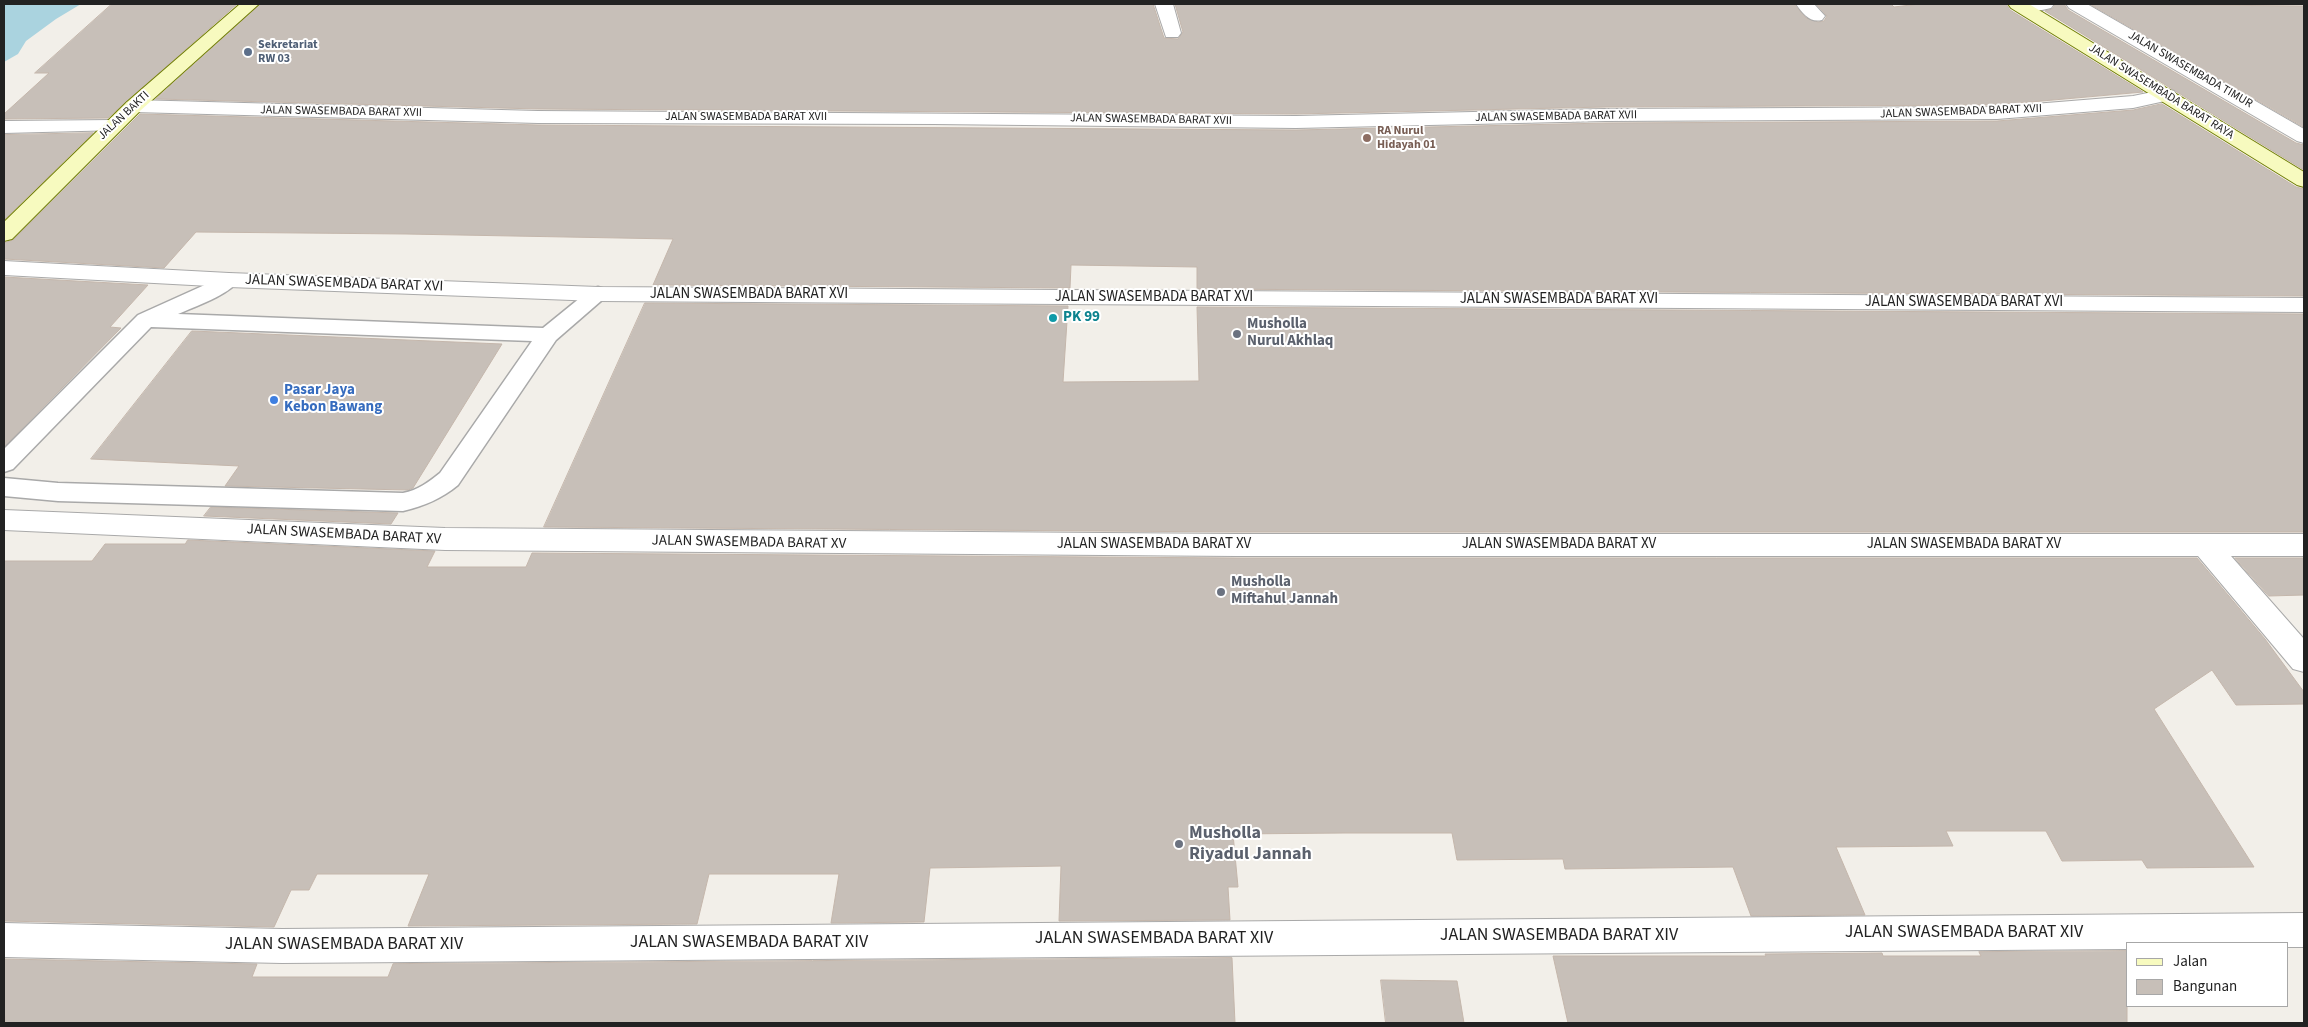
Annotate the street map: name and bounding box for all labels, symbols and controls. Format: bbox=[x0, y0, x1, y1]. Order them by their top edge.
street label: JALAN SWASEMBADA TIMUR bbox=[2125, 28, 2255, 112]
place label: Sekretariat RW 03 bbox=[258, 38, 318, 66]
street label: JALAN SWASEMBADA BARAT RAYA bbox=[2086, 41, 2236, 143]
marker: Sekretariat RW 03 bbox=[242, 46, 254, 58]
street label: JALAN BAKTI bbox=[95, 89, 153, 143]
street label: JALAN SWASEMBADA BARAT XVII bbox=[1880, 102, 2042, 122]
street label: JALAN SWASEMBADA BARAT XVII bbox=[260, 103, 422, 121]
street label: JALAN SWASEMBADA BARAT XVII bbox=[1475, 108, 1637, 126]
street label: JALAN SWASEMBADA BARAT XVII bbox=[665, 110, 827, 124]
street label: JALAN SWASEMBADA BARAT XVII bbox=[1070, 111, 1232, 129]
place label: RA Nurul Hidayah 01 bbox=[1377, 124, 1436, 152]
marker: RA Nurul Hidayah 01 bbox=[1361, 132, 1373, 144]
street label: JALAN SWASEMBADA BARAT XVI bbox=[244, 272, 444, 296]
street label: JALAN SWASEMBADA BARAT XVI bbox=[650, 286, 848, 304]
street label: JALAN SWASEMBADA BARAT XVI bbox=[1055, 289, 1253, 307]
street label: JALAN SWASEMBADA BARAT XVI bbox=[1460, 291, 1658, 309]
street label: JALAN SWASEMBADA BARAT XVI bbox=[1865, 294, 2063, 312]
place label: PK 99 bbox=[1063, 309, 1100, 327]
marker: PK 99 bbox=[1047, 312, 1059, 324]
place label: Musholla Nurul Akhlaq bbox=[1247, 316, 1333, 351]
marker: Musholla Nurul Akhlaq bbox=[1231, 328, 1243, 340]
place label: Pasar Jaya Kebon Bawang bbox=[284, 382, 382, 417]
marker: Pasar Jaya Kebon Bawang bbox=[268, 394, 280, 406]
street label: JALAN SWASEMBADA BARAT XV bbox=[246, 521, 442, 549]
street label: JALAN SWASEMBADA BARAT XV bbox=[652, 532, 846, 554]
street label: JALAN SWASEMBADA BARAT XV bbox=[1057, 536, 1251, 554]
street label: JALAN SWASEMBADA BARAT XV bbox=[1462, 536, 1656, 554]
street label: JALAN SWASEMBADA BARAT XV bbox=[1867, 536, 2061, 554]
place label: Musholla Miftahul Jannah bbox=[1231, 574, 1338, 609]
marker: Musholla Miftahul Jannah bbox=[1215, 586, 1227, 598]
place label: Musholla Riyadul Jannah bbox=[1189, 823, 1312, 866]
marker: Musholla Riyadul Jannah bbox=[1173, 838, 1185, 850]
street label: JALAN SWASEMBADA BARAT XIV bbox=[1845, 922, 2083, 944]
street label: JALAN SWASEMBADA BARAT XIV bbox=[1440, 925, 1678, 947]
street label: JALAN SWASEMBADA BARAT XIV bbox=[1035, 928, 1273, 950]
street label: JALAN SWASEMBADA BARAT XIV bbox=[630, 932, 868, 954]
street label: JALAN SWASEMBADA BARAT XIV bbox=[225, 934, 463, 956]
legend bbox=[2126, 942, 2288, 1007]
text: Jalan bbox=[2173, 951, 2207, 972]
text: Bangunan bbox=[2173, 976, 2237, 997]

